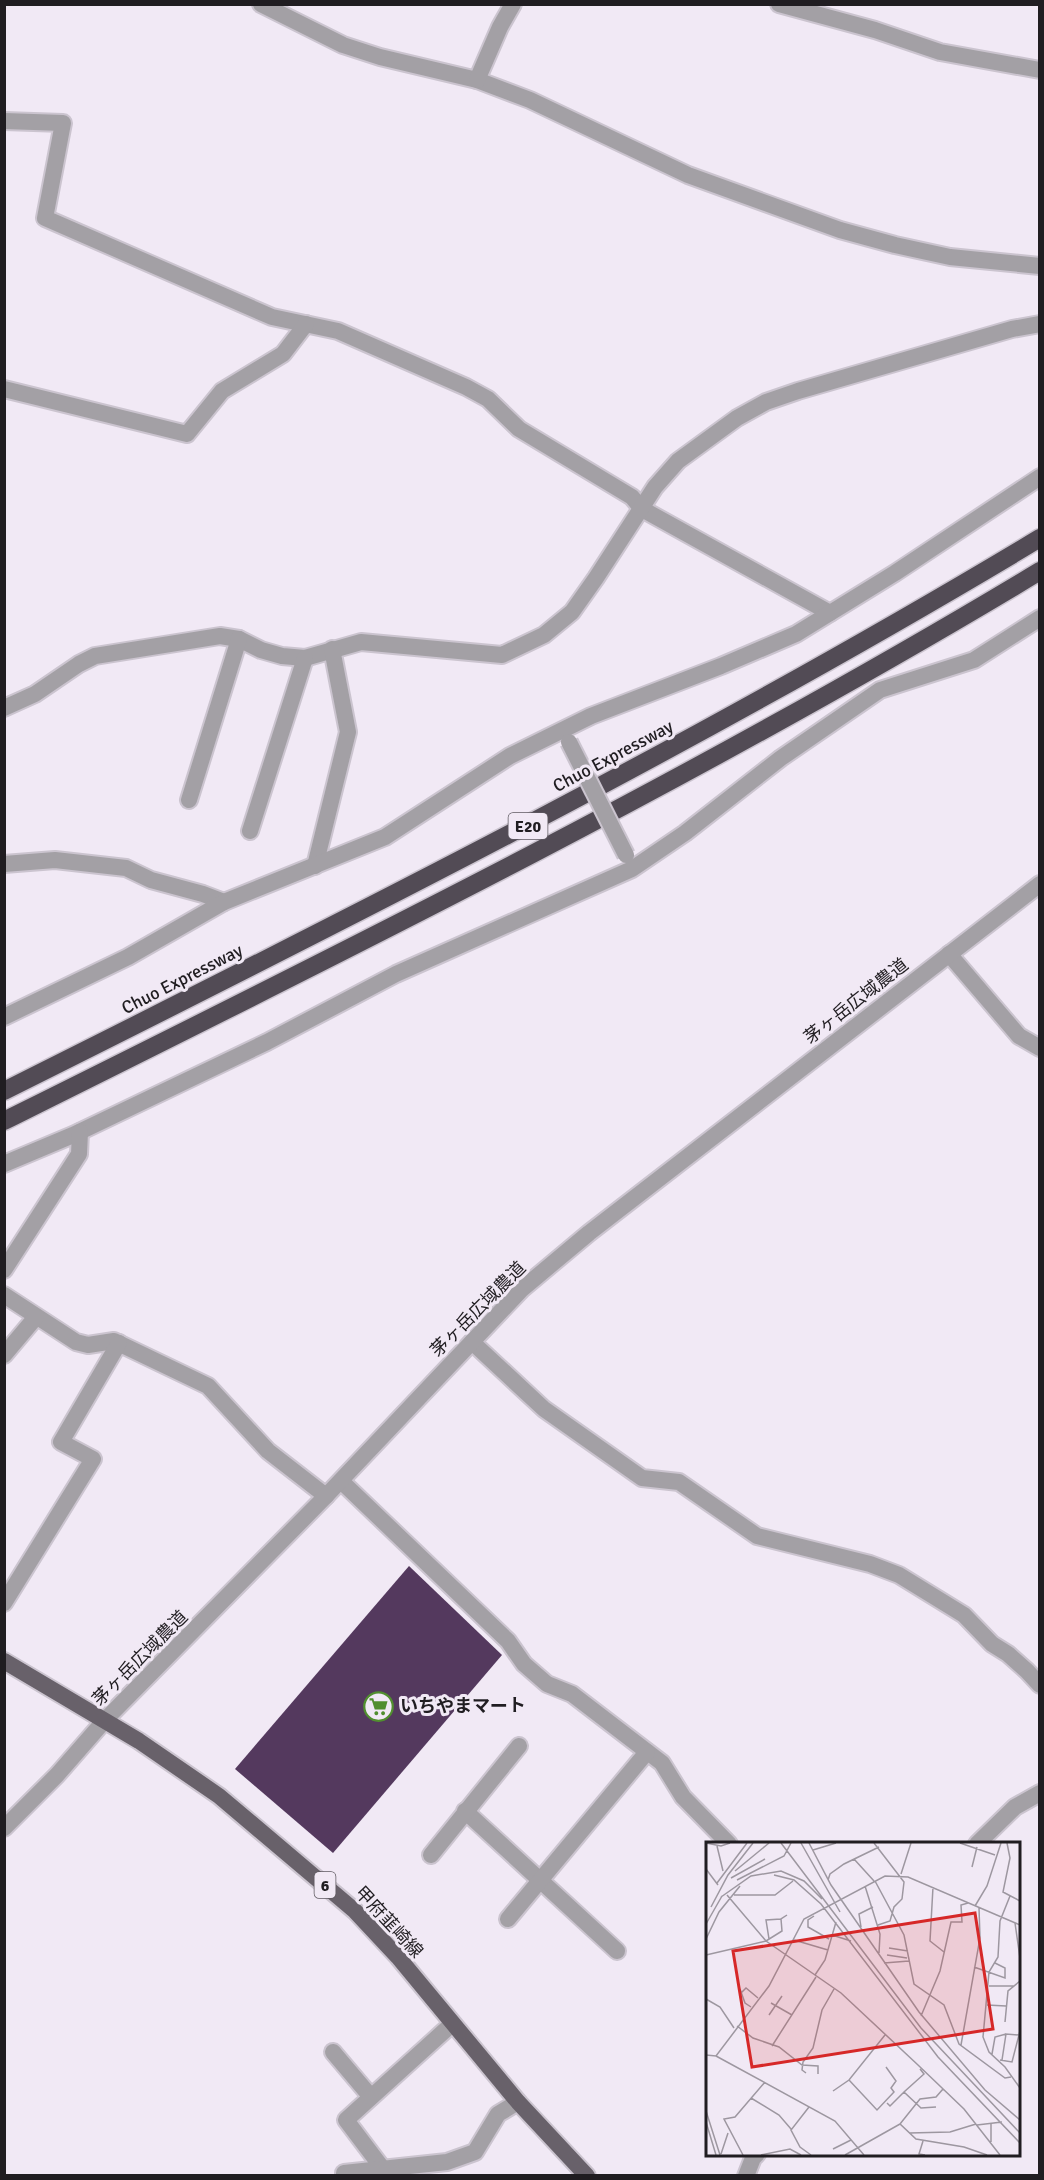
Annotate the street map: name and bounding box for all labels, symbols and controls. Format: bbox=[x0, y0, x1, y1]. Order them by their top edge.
street label: Chuo Expressway bbox=[549, 715, 677, 797]
road number: E20 bbox=[508, 813, 548, 839]
street label: Chuo Expressway bbox=[118, 939, 247, 1019]
street label: 茅ヶ岳広域農道 bbox=[800, 954, 912, 1048]
street label: 茅ヶ岳広域農道 bbox=[426, 1257, 530, 1361]
street label: 茅ヶ岳広域農道 bbox=[88, 1606, 192, 1710]
supermarket icon: いちやまマート bbox=[363, 1690, 395, 1722]
place label: いちやまマート bbox=[400, 1695, 526, 1717]
inset map bbox=[706, 1842, 1020, 2156]
road number: 6 bbox=[314, 1872, 336, 1898]
street label: 甲府韮崎線 bbox=[350, 1882, 428, 1962]

